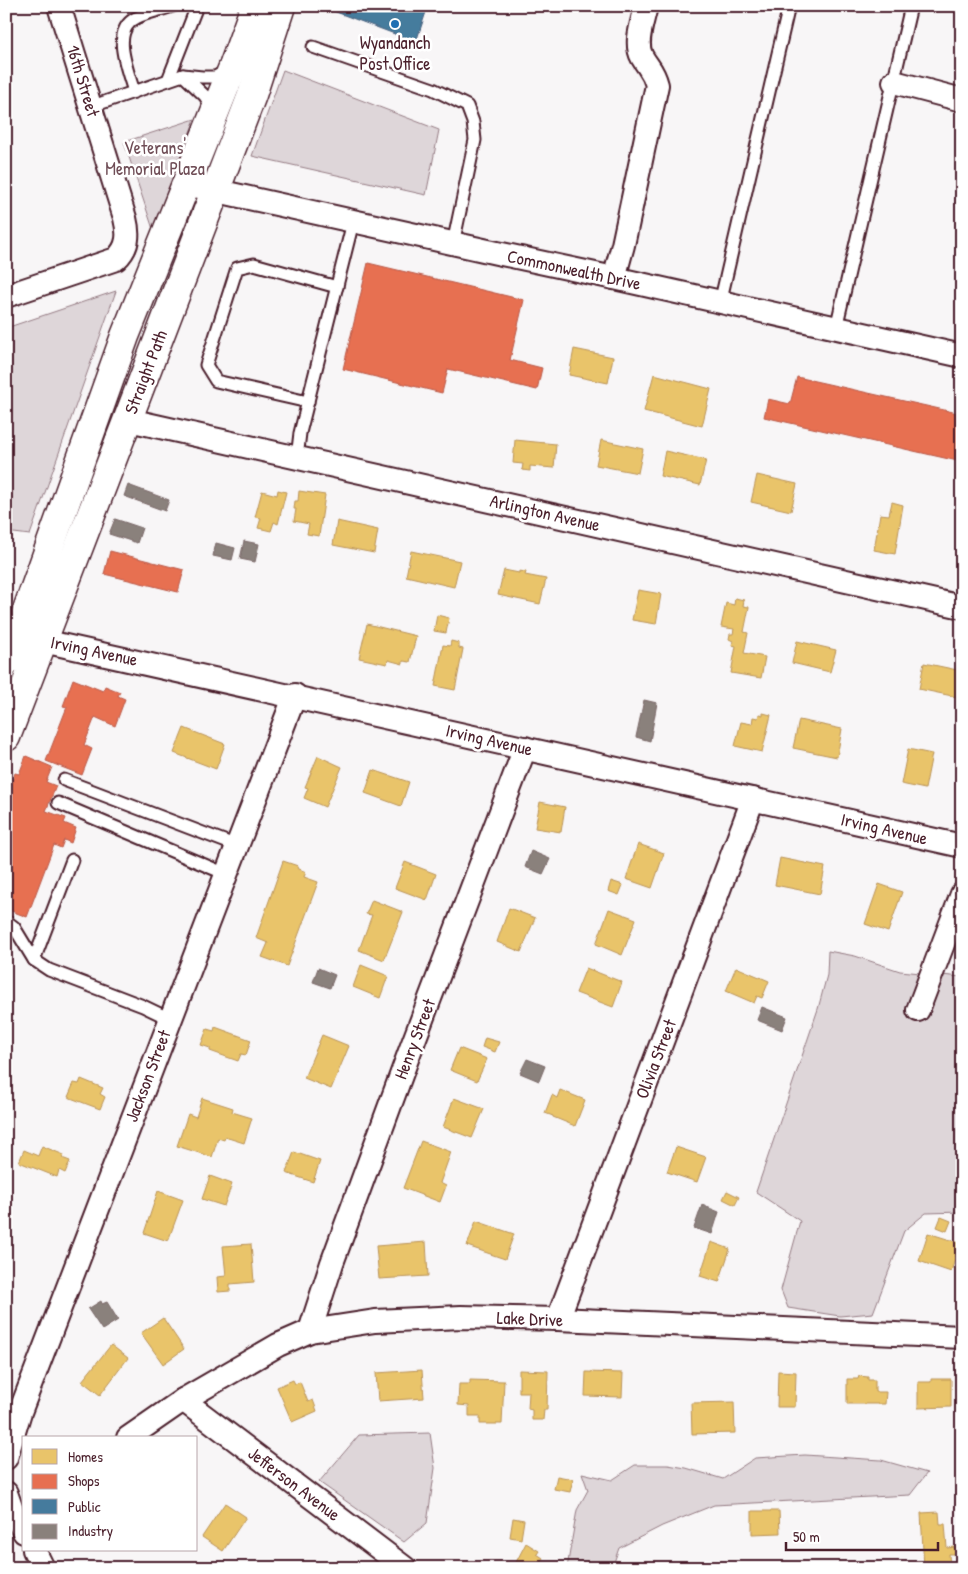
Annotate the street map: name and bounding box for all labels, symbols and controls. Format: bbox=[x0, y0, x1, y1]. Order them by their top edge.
marker: Wyandanch Post Office bbox=[389, 18, 401, 30]
place label: Wyandanch Post Office bbox=[360, 30, 431, 76]
street label: 16th Street bbox=[61, 42, 106, 120]
park label: Veterans' Memorial Plaza bbox=[105, 135, 205, 181]
street label: Commonwealth Drive bbox=[505, 243, 643, 296]
street label: Straight Path bbox=[118, 326, 173, 417]
street label: Arlington Avenue bbox=[488, 488, 603, 537]
street label: Irving Avenue bbox=[48, 629, 140, 672]
street label: Irving Avenue bbox=[443, 717, 535, 762]
street label: Irving Avenue bbox=[838, 806, 930, 851]
street label: Henry Street bbox=[388, 994, 442, 1083]
street label: Olivia Street bbox=[629, 1015, 682, 1102]
street label: Jackson Street bbox=[119, 1026, 177, 1125]
street label: Lake Drive bbox=[496, 1305, 564, 1332]
legend bbox=[22, 1436, 198, 1552]
street label: Jefferson Avenue bbox=[243, 1441, 346, 1527]
text: Homes bbox=[68, 1446, 103, 1467]
text: Shops bbox=[68, 1470, 100, 1491]
text: Public bbox=[68, 1496, 101, 1517]
scale bar bbox=[786, 1519, 938, 1551]
text: Industry bbox=[68, 1520, 113, 1541]
text: 50 m bbox=[793, 1526, 820, 1547]

